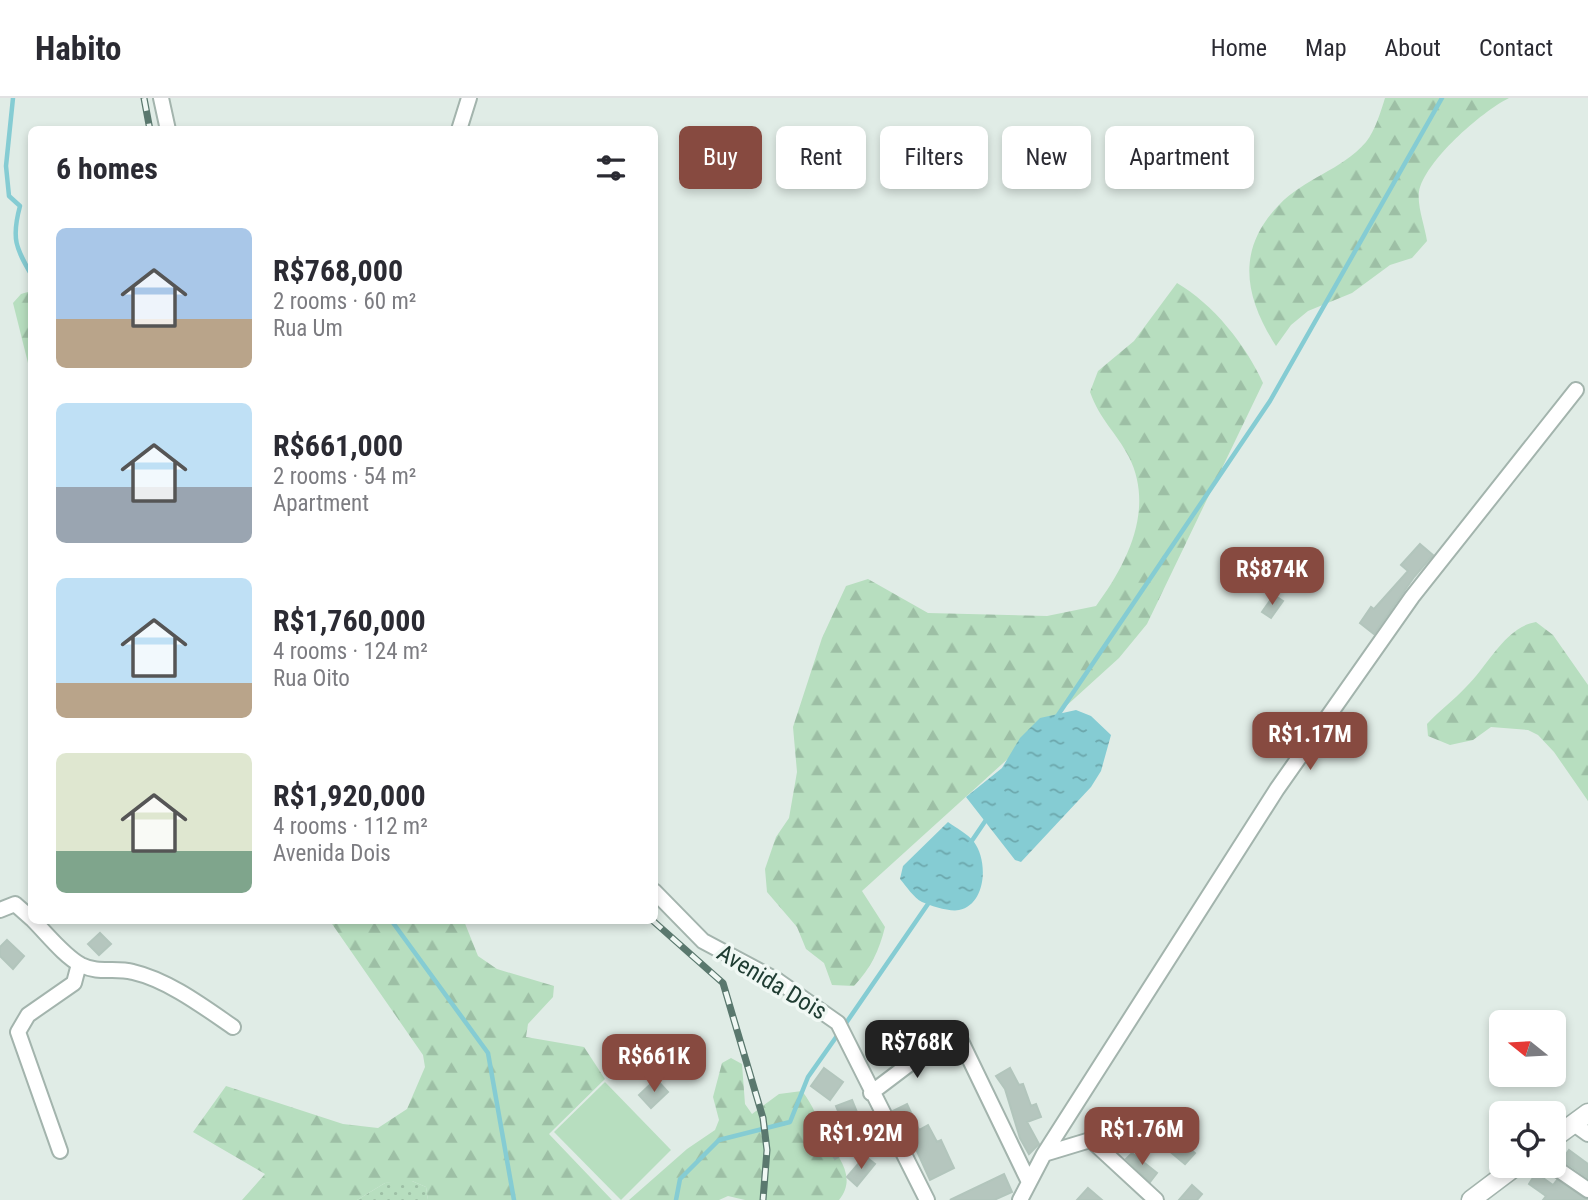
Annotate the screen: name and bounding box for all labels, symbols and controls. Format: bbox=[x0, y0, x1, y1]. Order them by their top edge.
text: Habito bbox=[35, 29, 122, 68]
text: Home bbox=[1211, 34, 1267, 62]
text: Map bbox=[1305, 34, 1347, 62]
text: About bbox=[1385, 34, 1441, 62]
text: Contact bbox=[1479, 34, 1553, 62]
chip: Buy bbox=[679, 126, 762, 189]
chip: Rent bbox=[776, 126, 866, 189]
chip: Filters bbox=[880, 126, 988, 189]
chip: New bbox=[1002, 126, 1091, 189]
chip: Apartment bbox=[1105, 126, 1254, 189]
icon: filters bbox=[592, 149, 630, 187]
text: 6 homes bbox=[56, 151, 158, 186]
text: R$768,000 bbox=[273, 253, 403, 288]
icon: home bbox=[112, 256, 196, 340]
text: 2 rooms · 60 m² bbox=[273, 288, 416, 315]
text: Rua Um bbox=[273, 315, 343, 342]
text: R$661,000 bbox=[273, 428, 403, 463]
icon: home bbox=[112, 431, 196, 515]
text: 2 rooms · 54 m² bbox=[273, 463, 416, 490]
text: Apartment bbox=[273, 490, 369, 517]
pin: R$874K bbox=[1215, 547, 1329, 607]
text: R$874K bbox=[1236, 556, 1308, 583]
text: R$1,760,000 bbox=[273, 603, 426, 638]
icon: home bbox=[112, 606, 196, 690]
text: 4 rooms · 124 m² bbox=[273, 638, 428, 665]
text: Rua Oito bbox=[273, 665, 350, 692]
pin: R$1.17M bbox=[1245, 712, 1375, 772]
text: R$1.17M bbox=[1268, 721, 1352, 748]
text: R$1,920,000 bbox=[273, 778, 426, 813]
icon: home bbox=[112, 781, 196, 865]
text: 4 rooms · 112 m² bbox=[273, 813, 428, 840]
text: Avenida Dois bbox=[273, 840, 391, 867]
street label: Avenida Dois bbox=[712, 938, 832, 1026]
north arrow bbox=[1489, 1010, 1566, 1087]
map controls bbox=[1489, 1010, 1566, 1178]
pin: R$768K bbox=[860, 1020, 974, 1080]
text: R$768K bbox=[881, 1029, 953, 1056]
pin: R$661K bbox=[597, 1034, 711, 1094]
text: R$661K bbox=[618, 1043, 690, 1070]
button: locate bbox=[1489, 1101, 1566, 1178]
pin: R$1.76M bbox=[1077, 1108, 1207, 1167]
pin: R$1.92M bbox=[796, 1112, 926, 1171]
text: R$1.76M bbox=[1100, 1116, 1184, 1143]
text: R$1.92M bbox=[819, 1120, 903, 1147]

